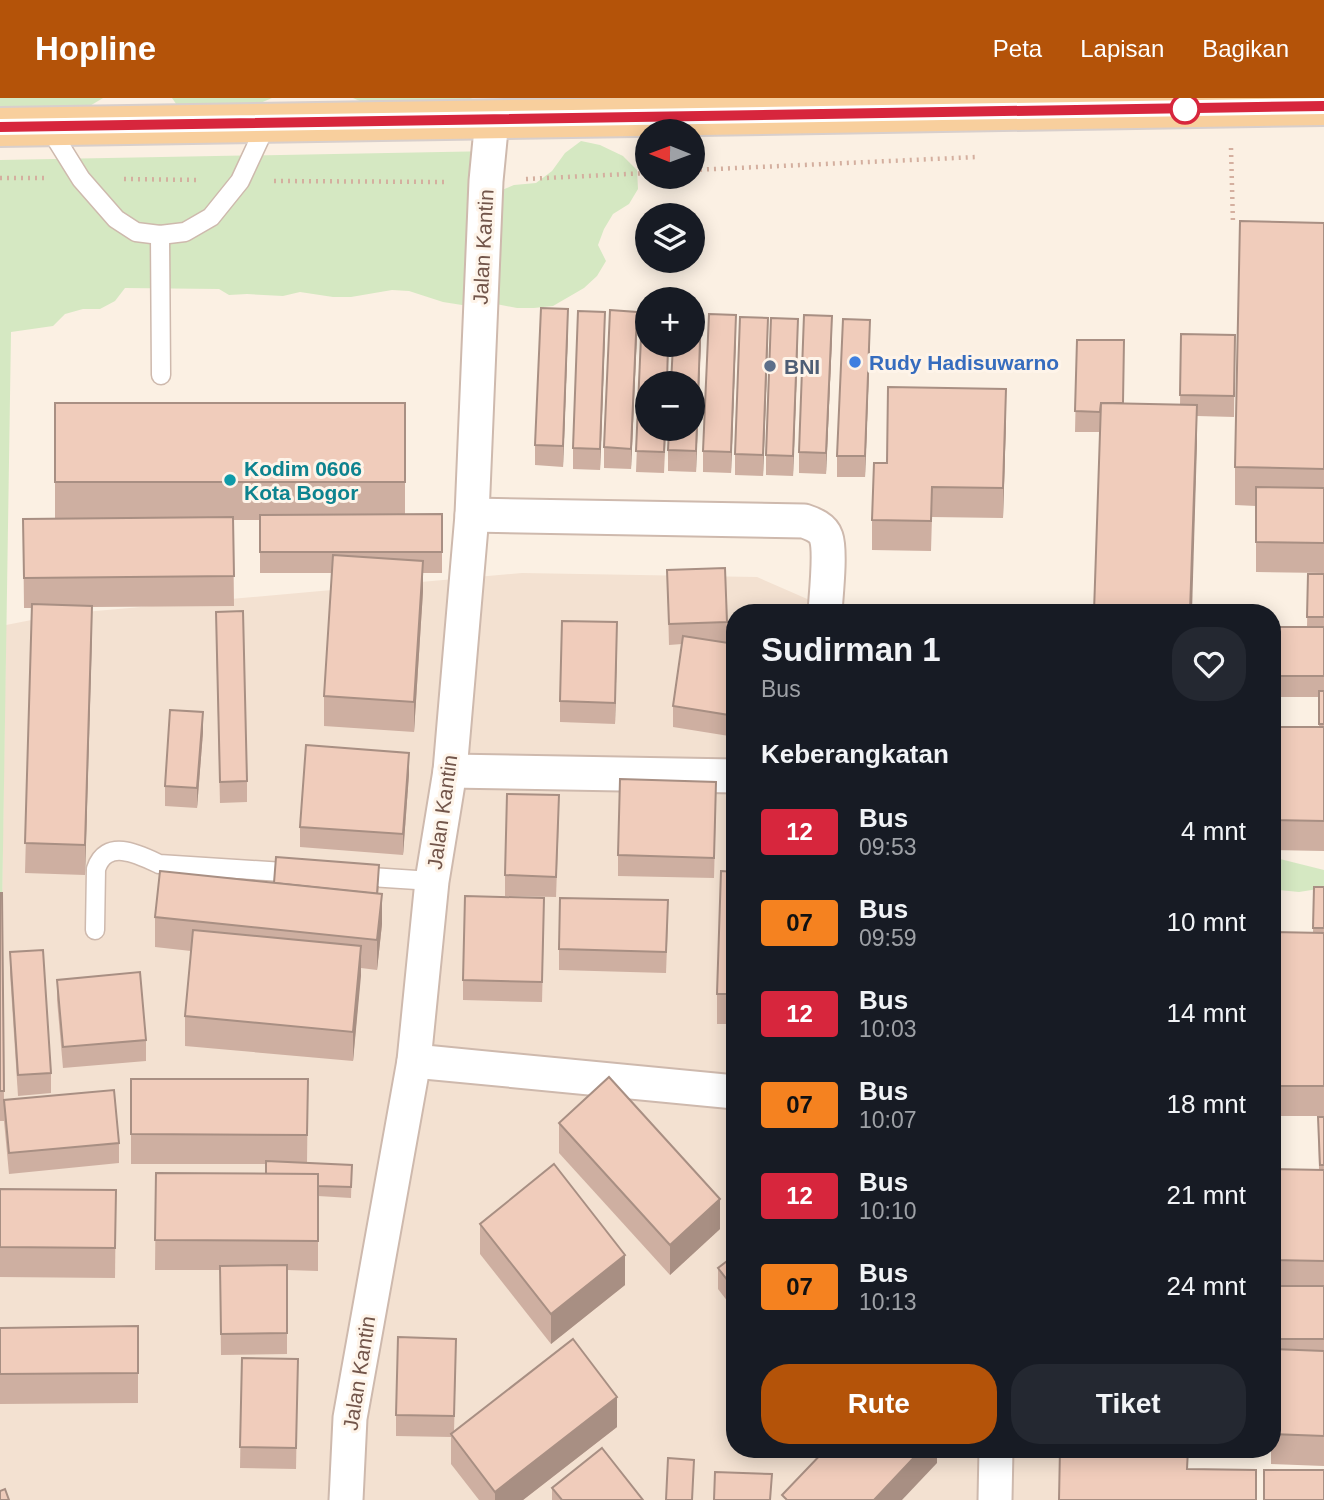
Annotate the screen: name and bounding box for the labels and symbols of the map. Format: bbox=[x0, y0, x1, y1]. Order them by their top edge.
unlabelled marker bbox=[1170, 94, 1200, 124]
north arrow bbox=[635, 119, 705, 189]
street label: Jalan Kantin bbox=[468, 189, 498, 305]
place label: Rudy Hadisuwarno bbox=[869, 351, 1059, 374]
marker: Rudy Hadisuwarno bbox=[847, 354, 863, 370]
place label: BNI bbox=[784, 355, 820, 378]
marker: BNI bbox=[762, 358, 778, 374]
place label: Kodim 0606 Kota Bogor bbox=[244, 457, 362, 504]
marker: Kodim 0606 Kota Bogor bbox=[222, 472, 238, 488]
street label: Jalan Kantin bbox=[423, 753, 461, 871]
street label: Jalan Kantin bbox=[339, 1314, 379, 1432]

